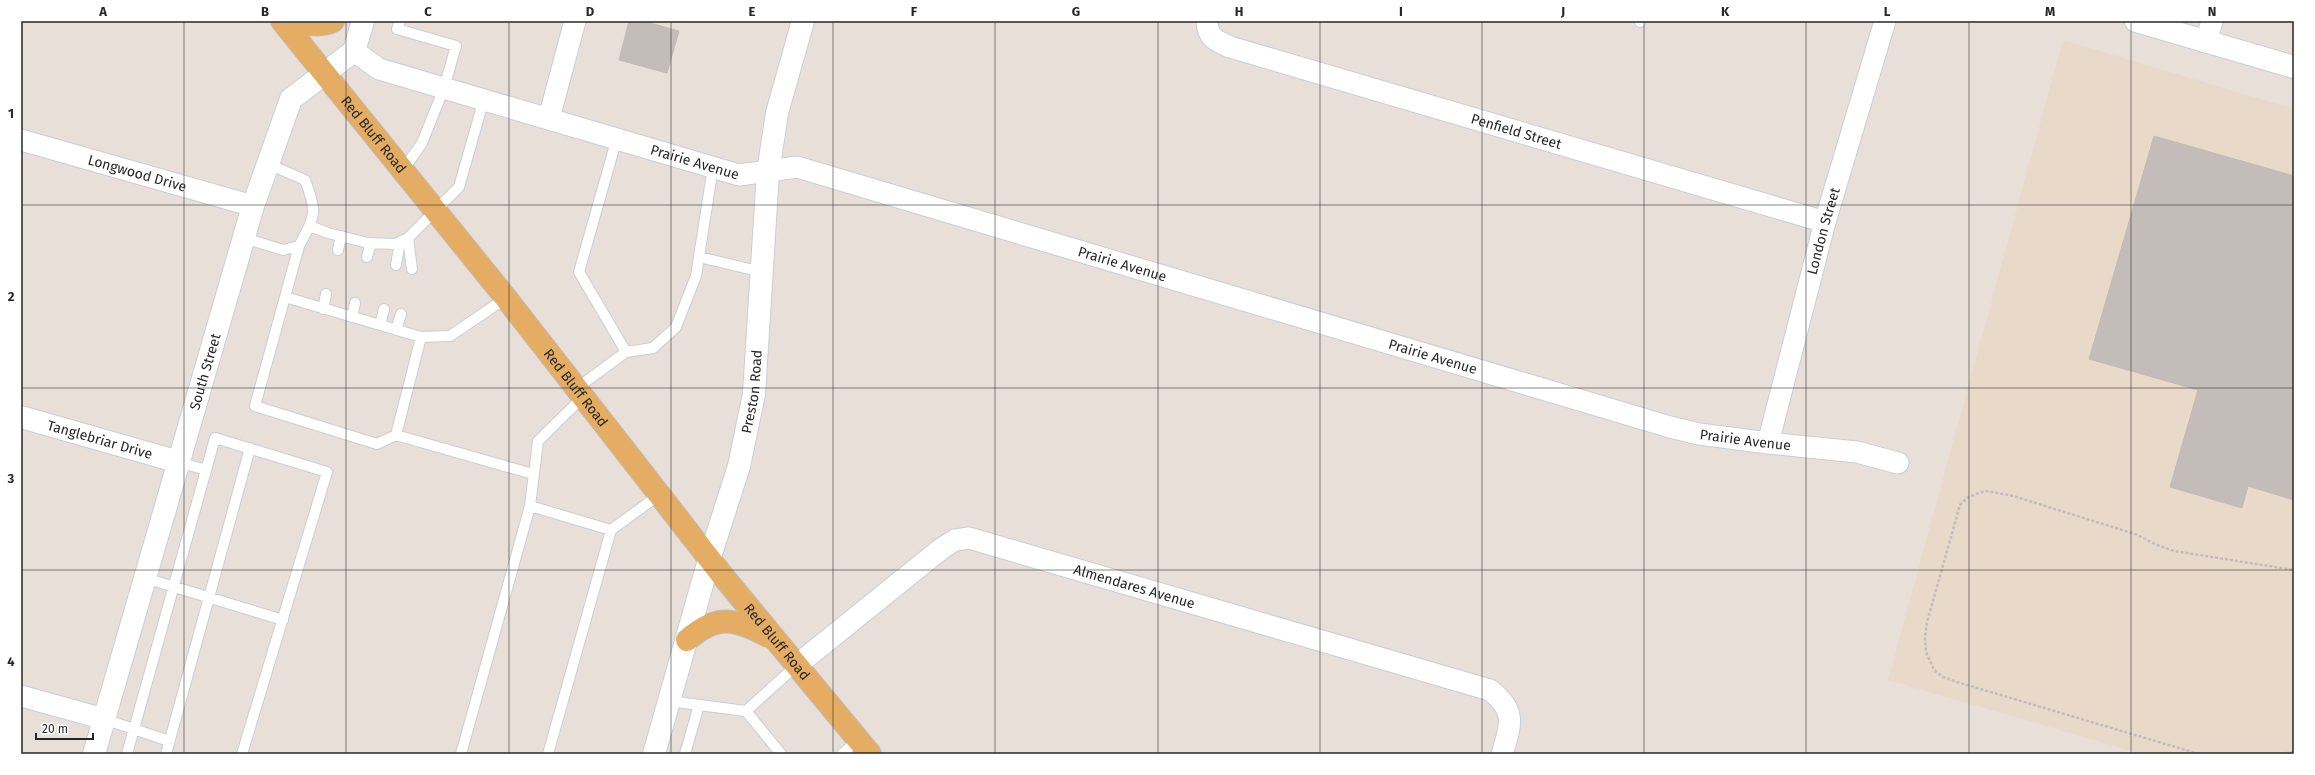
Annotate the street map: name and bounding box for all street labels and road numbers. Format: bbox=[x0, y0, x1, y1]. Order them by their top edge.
street label: Red Bluff Road bbox=[338, 93, 410, 177]
street label: Penfield Street bbox=[1469, 110, 1564, 153]
street label: Prairie Avenue bbox=[648, 141, 741, 183]
street label: Longwood Drive bbox=[86, 151, 189, 195]
street label: London Street bbox=[1803, 185, 1844, 276]
street label: Prairie Avenue bbox=[1076, 243, 1169, 285]
street label: South Street bbox=[186, 331, 224, 412]
street label: Prairie Avenue bbox=[1386, 335, 1479, 378]
street label: Red Bluff Road bbox=[540, 345, 612, 430]
street label: Preston Road bbox=[738, 349, 765, 435]
street label: Tanglebriar Drive bbox=[45, 416, 154, 463]
street label: Prairie Avenue bbox=[1699, 426, 1792, 454]
street label: Almendares Avenue bbox=[1072, 561, 1197, 612]
street label: Red Bluff Road bbox=[741, 600, 814, 683]

